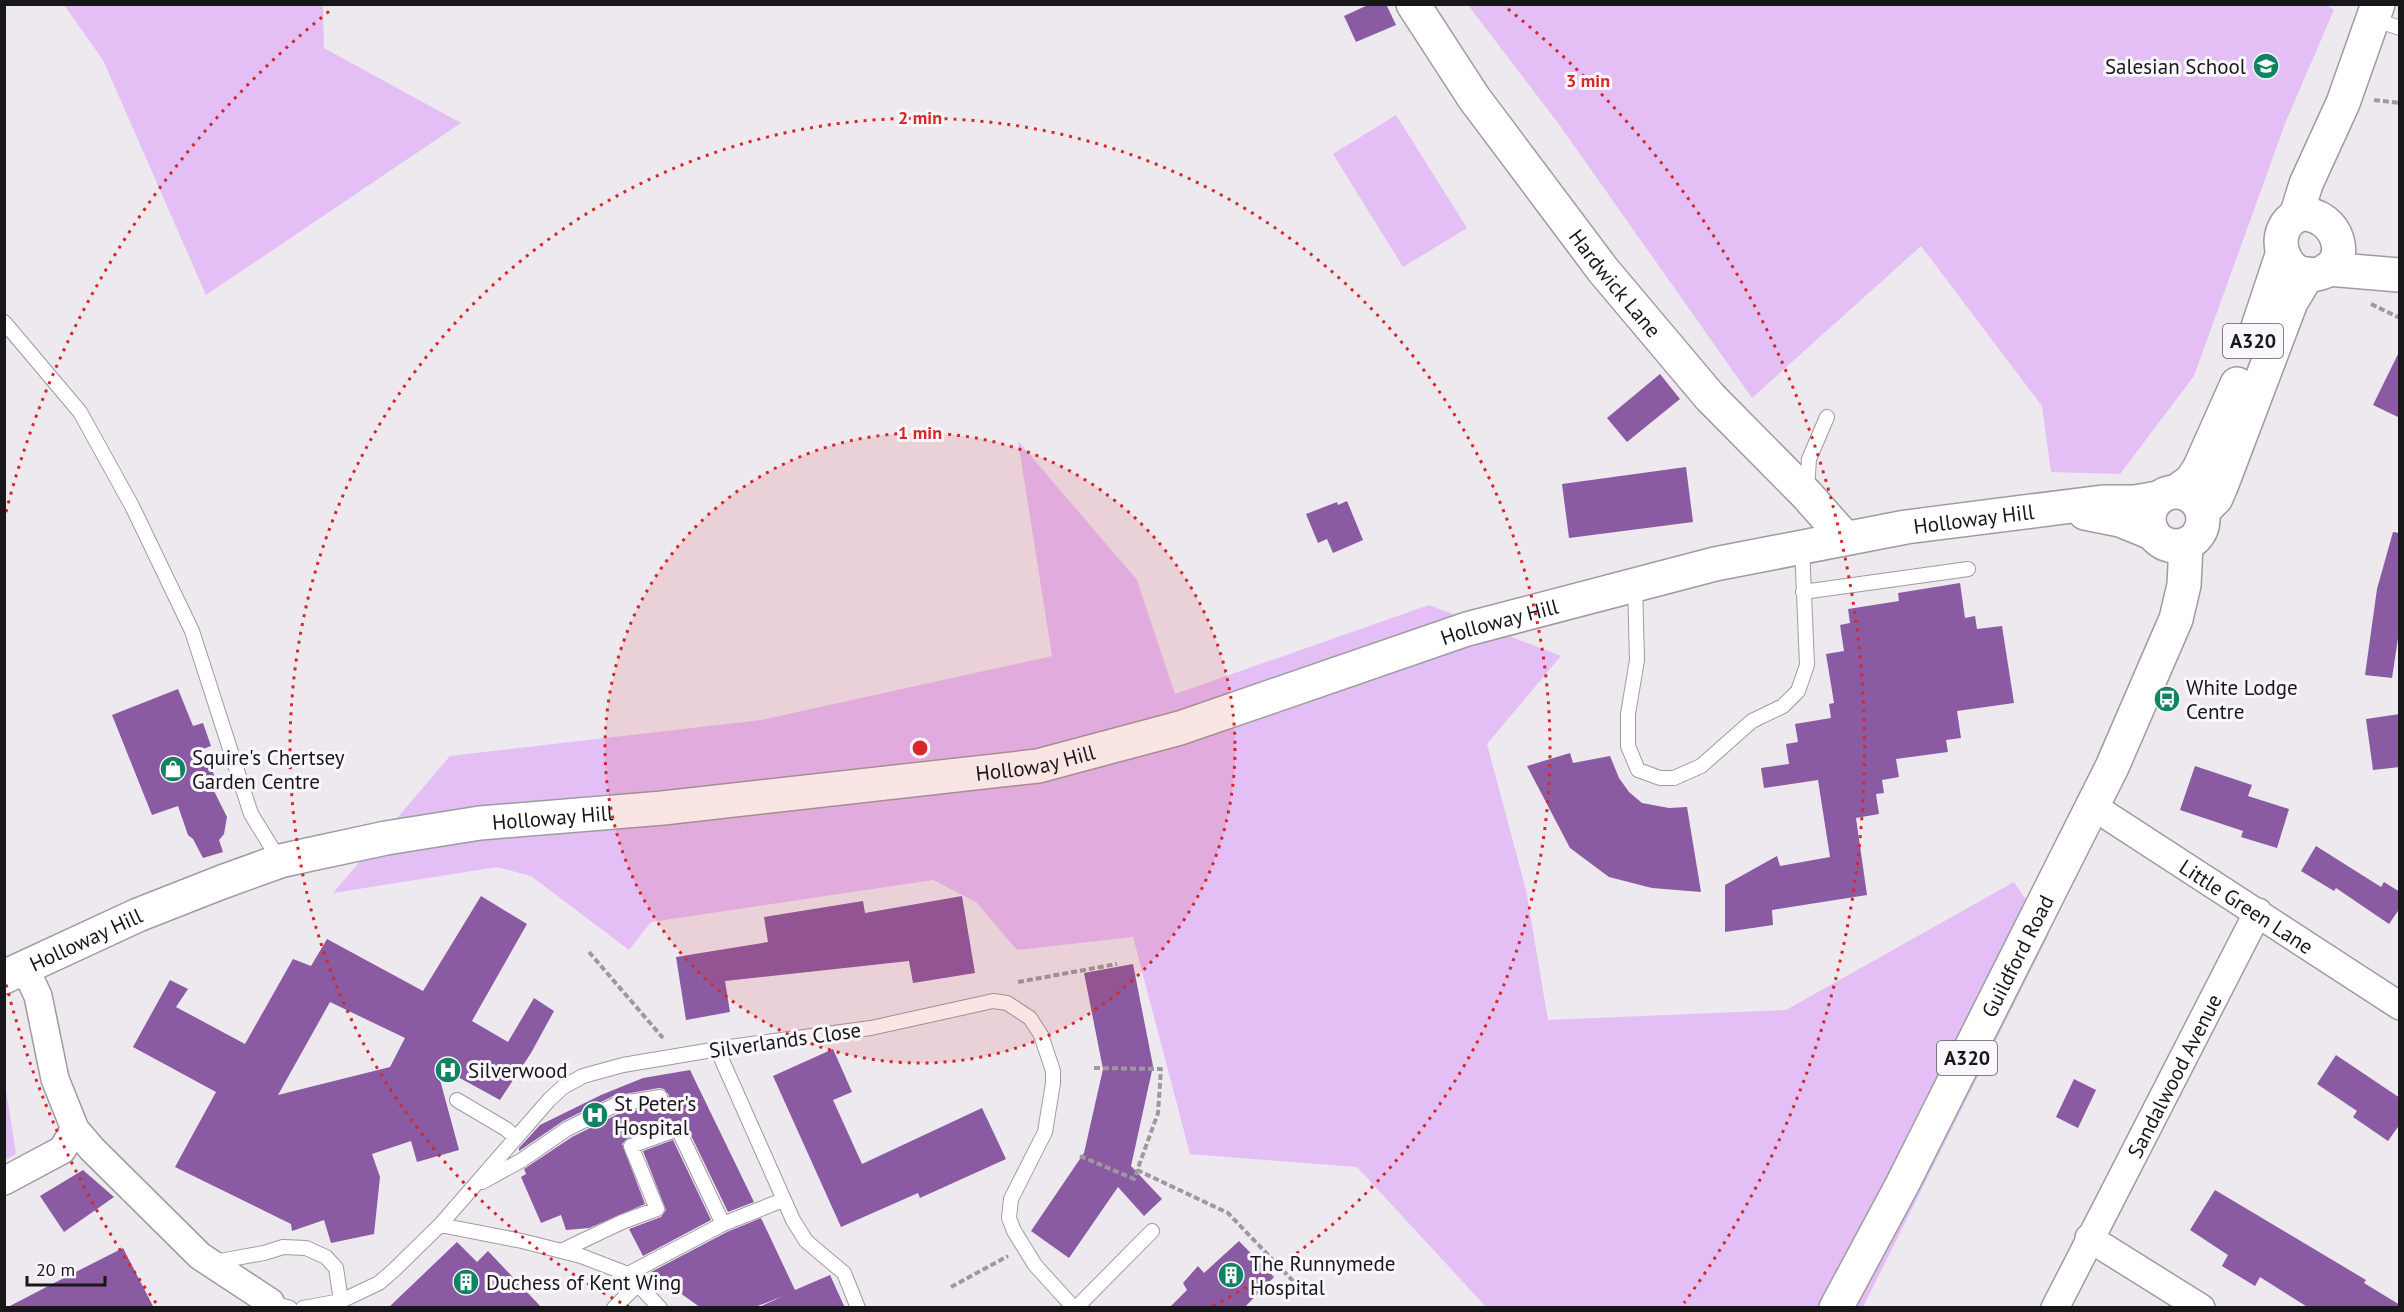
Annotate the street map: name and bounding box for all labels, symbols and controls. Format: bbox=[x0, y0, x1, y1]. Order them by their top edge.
school or university icon: Salesian School bbox=[2251, 51, 2281, 81]
place label: Salesian School bbox=[2105, 53, 2246, 80]
text: 3 min bbox=[1566, 69, 1610, 92]
text: 2 min bbox=[898, 106, 942, 129]
street label: Hardwick Lane bbox=[1563, 224, 1667, 343]
road number: A320 bbox=[2223, 324, 2283, 358]
text: 1 min bbox=[898, 421, 942, 444]
street label: Holloway Hill bbox=[1912, 497, 2036, 539]
street label: Holloway Hill bbox=[1437, 592, 1561, 651]
place label: White Lodge Centre bbox=[2186, 674, 2298, 725]
bus stop icon: White Lodge Centre bbox=[2152, 684, 2182, 714]
centre of rings bbox=[910, 738, 930, 758]
street label: Holloway Hill bbox=[974, 738, 1098, 786]
place label: Squire's Chertsey Garden Centre bbox=[192, 744, 345, 795]
shop icon: Squire's Chertsey Garden Centre bbox=[158, 754, 188, 784]
street label: Holloway Hill bbox=[491, 799, 614, 835]
street label: Little Green Lane bbox=[2174, 853, 2319, 960]
street label: Guildford Road bbox=[1975, 890, 2059, 1022]
street label: Holloway Hill bbox=[25, 901, 146, 977]
street label: Sandalwood Avenue bbox=[2121, 989, 2227, 1162]
street label: Silverlands Close bbox=[707, 1016, 863, 1064]
road number: A320 bbox=[1937, 1041, 1997, 1075]
hospital icon: Silverwood bbox=[433, 1055, 463, 1085]
place label: Silverwood bbox=[468, 1057, 568, 1084]
place label: St Peter's Hospital bbox=[614, 1090, 696, 1141]
hospital icon: St Peter's Hospital bbox=[580, 1100, 610, 1130]
scale bar bbox=[27, 1249, 105, 1287]
place label: The Runnymede Hospital bbox=[1250, 1250, 1395, 1301]
text: 20 m bbox=[36, 1258, 75, 1281]
building icon: The Runnymede Hospital bbox=[1216, 1260, 1246, 1290]
building icon: Duchess of Kent Wing bbox=[451, 1267, 481, 1297]
place label: Duchess of Kent Wing bbox=[486, 1269, 681, 1296]

